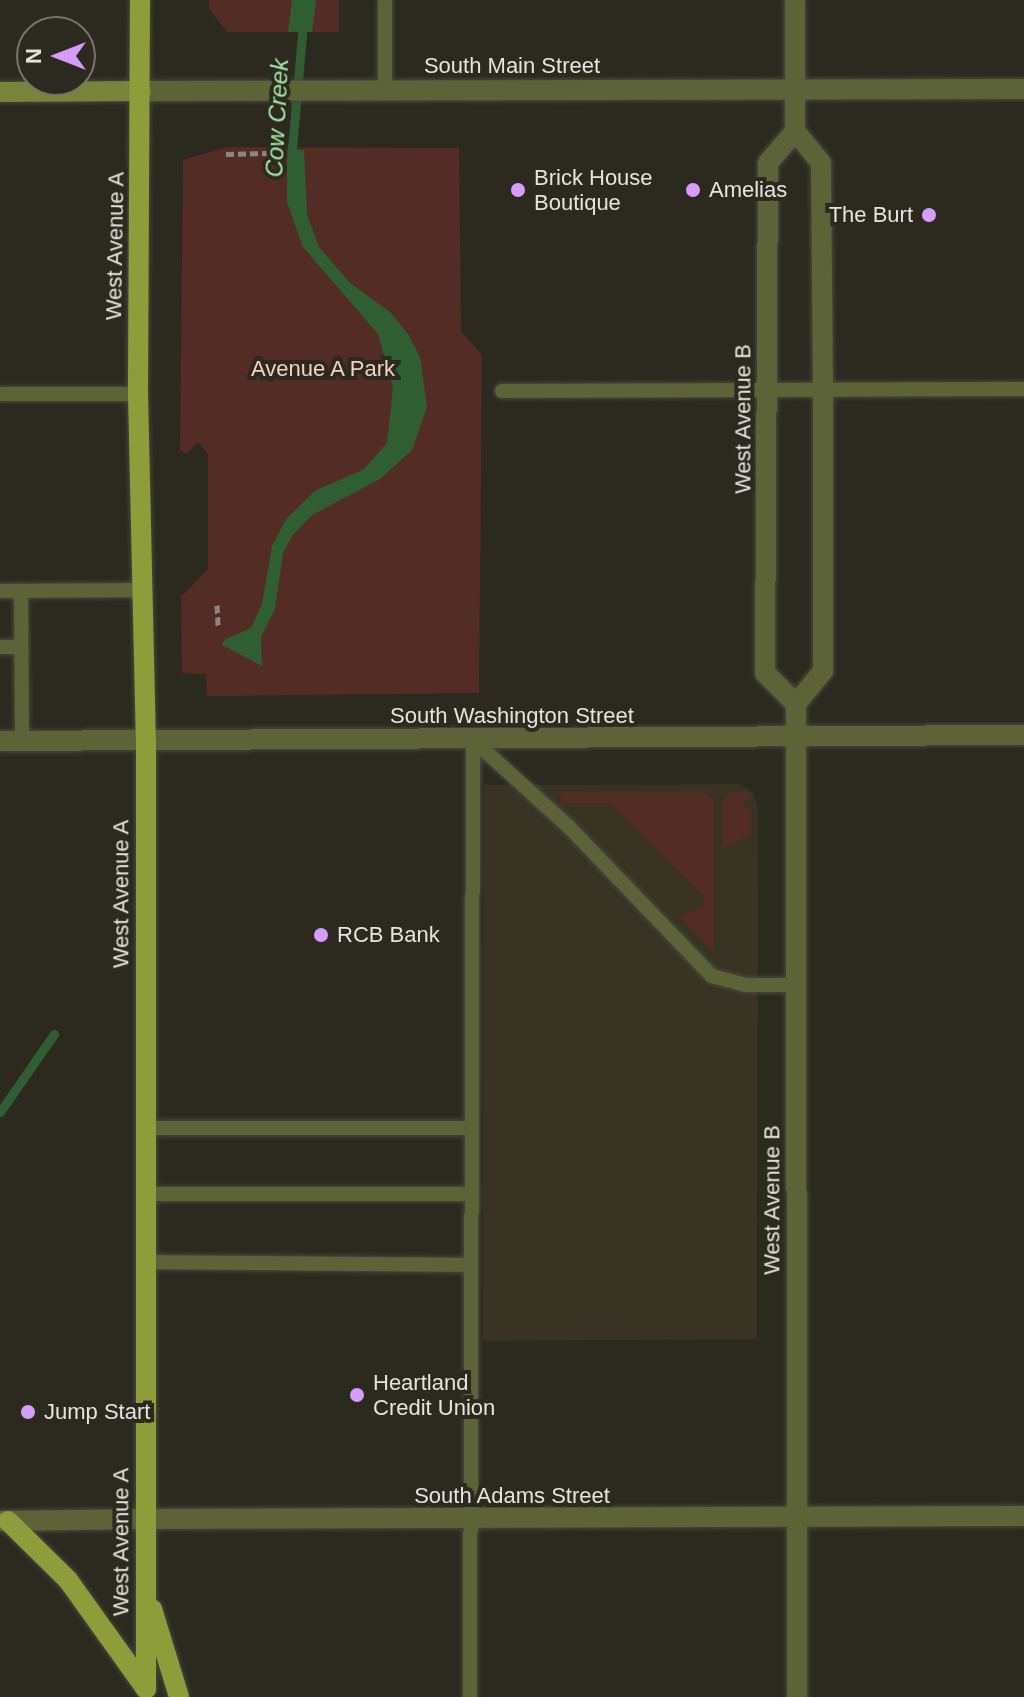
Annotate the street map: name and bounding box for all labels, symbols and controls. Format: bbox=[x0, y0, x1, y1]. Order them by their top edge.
north arrow bbox=[16, 16, 96, 96]
text: N bbox=[21, 48, 46, 64]
street label: South Main Street bbox=[424, 53, 600, 79]
water label: Cow Creek bbox=[260, 58, 294, 178]
place label: Brick House Boutique bbox=[534, 164, 653, 216]
street label: West Avenue A bbox=[100, 170, 130, 322]
place label: Amelias bbox=[709, 177, 787, 203]
marker: Brick House Boutique bbox=[509, 181, 527, 199]
marker: Amelias bbox=[684, 181, 702, 199]
place label: The Burt bbox=[829, 202, 913, 228]
marker: The Burt bbox=[920, 206, 938, 224]
street label: West Avenue B bbox=[730, 344, 756, 494]
park label: Avenue A Park bbox=[250, 356, 396, 382]
street label: South Washington Street bbox=[390, 703, 634, 729]
street label: West Avenue A bbox=[108, 819, 134, 969]
place label: RCB Bank bbox=[337, 922, 440, 948]
marker: RCB Bank bbox=[312, 926, 330, 944]
street label: West Avenue B bbox=[759, 1125, 785, 1275]
place label: Heartland Credit Union bbox=[373, 1369, 495, 1420]
marker: Heartland Credit Union bbox=[348, 1386, 366, 1404]
place label: Jump Start bbox=[44, 1399, 150, 1425]
marker: Jump Start bbox=[19, 1403, 37, 1421]
street label: West Avenue A bbox=[108, 1467, 134, 1617]
street label: South Adams Street bbox=[414, 1483, 610, 1509]

